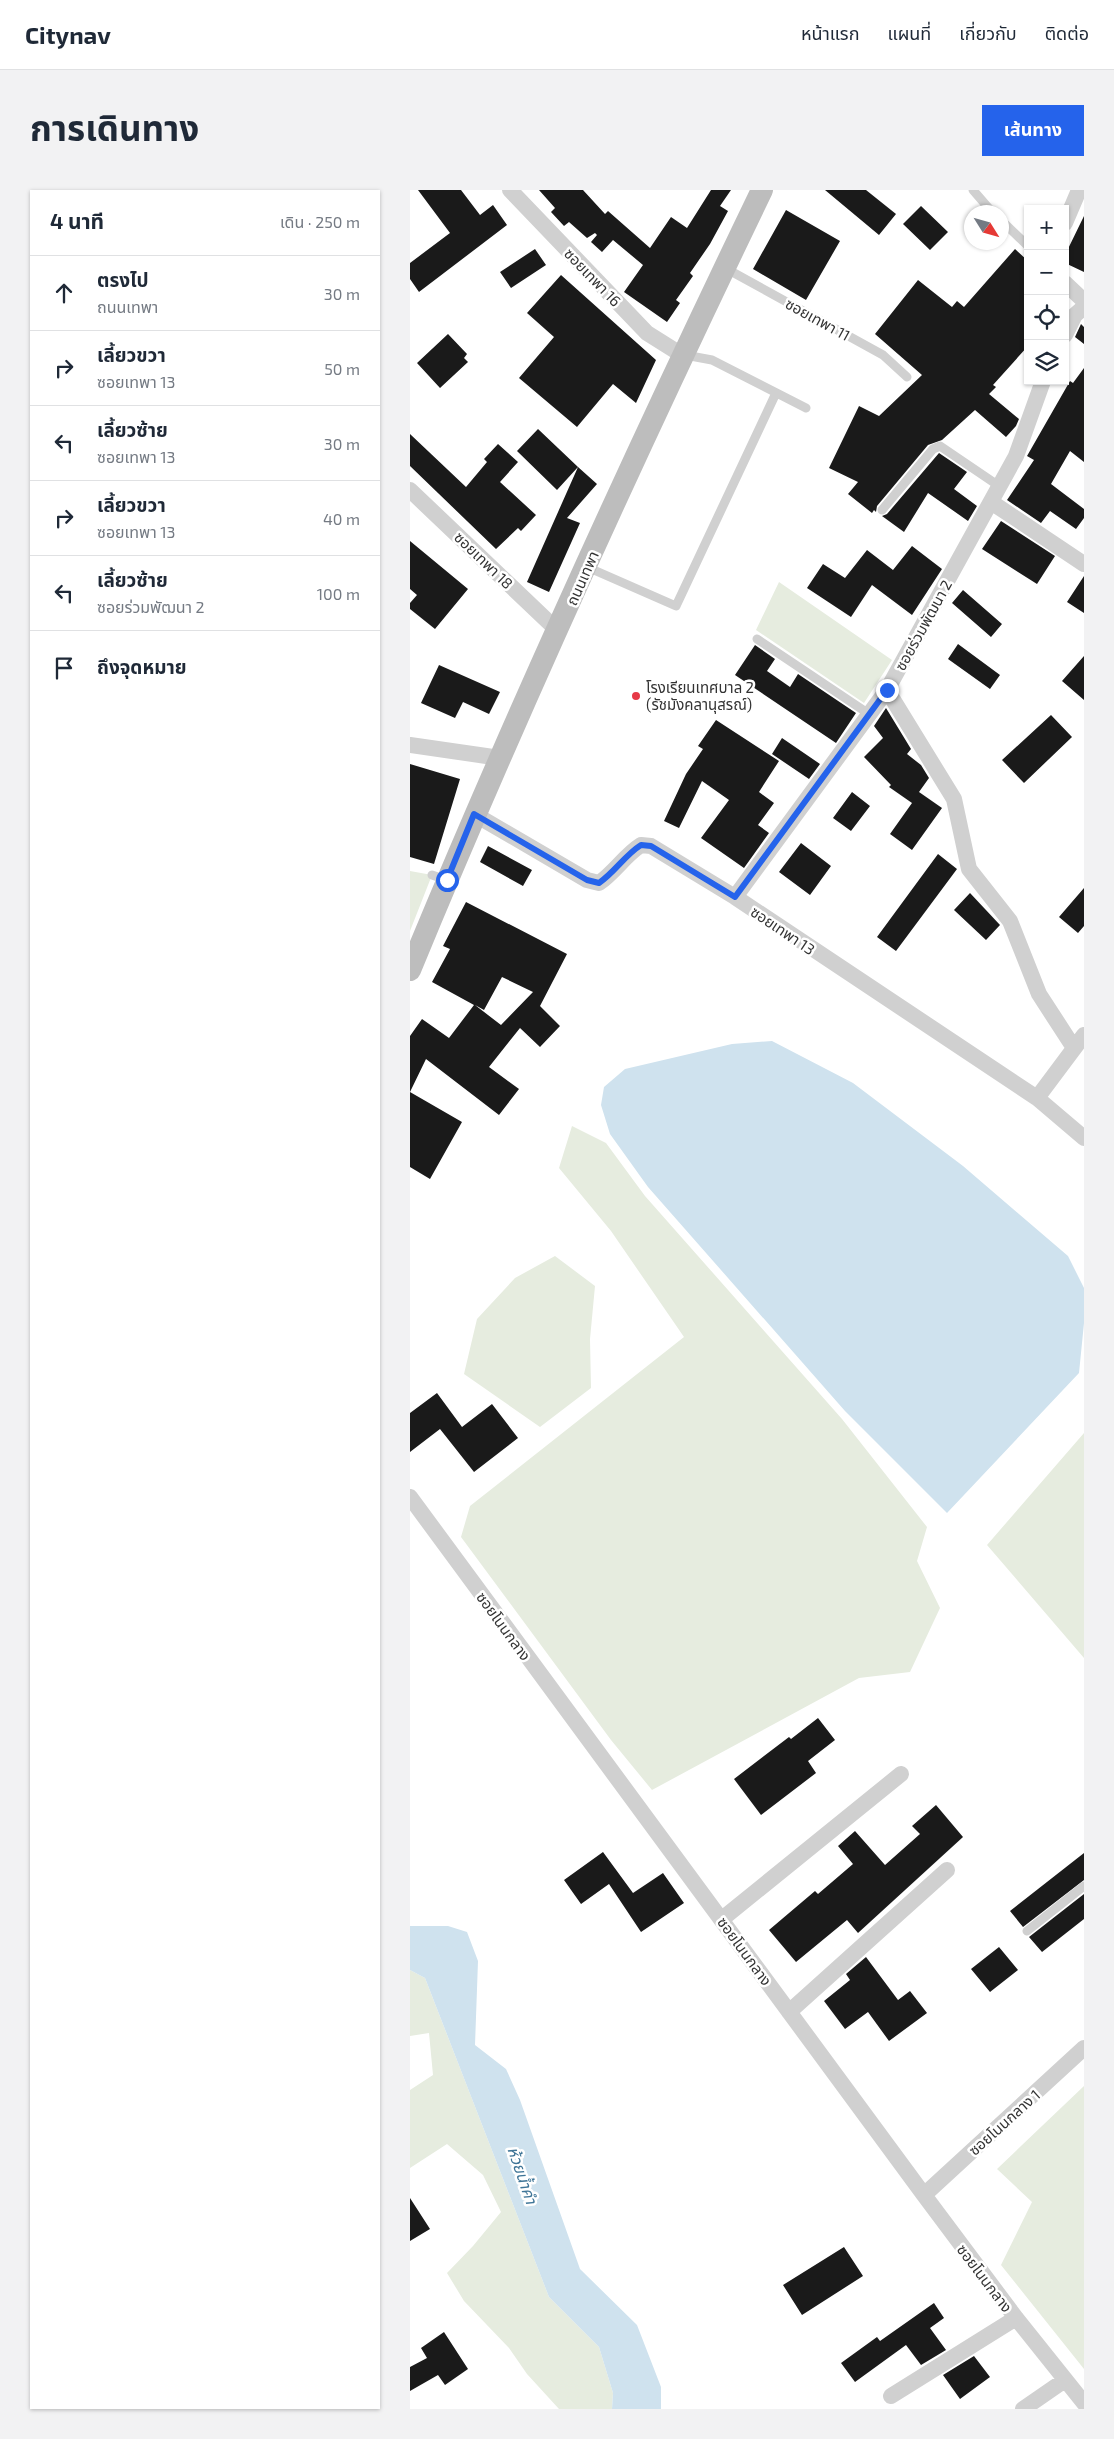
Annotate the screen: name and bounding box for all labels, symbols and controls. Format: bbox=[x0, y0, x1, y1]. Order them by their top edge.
text: Citynav bbox=[25, 20, 111, 49]
text: หน้าแรก bbox=[801, 22, 859, 44]
text: แผนที่ bbox=[887, 22, 931, 44]
text: เกี่ยวกับ bbox=[959, 22, 1017, 44]
text: ติดต่อ bbox=[1045, 22, 1089, 44]
button: เส้นทาง bbox=[982, 105, 1084, 156]
text: การเดินทาง bbox=[30, 106, 199, 148]
north arrow bbox=[964, 205, 1009, 250]
map controls bbox=[1024, 205, 1069, 385]
button: + bbox=[1024, 205, 1069, 250]
text: 4 นาที bbox=[50, 208, 104, 233]
text: เดิน · 250 m bbox=[280, 212, 360, 231]
street label: ซอยเทพา 16 bbox=[561, 244, 625, 310]
button: − bbox=[1024, 250, 1069, 295]
text: ตรงไป bbox=[97, 268, 149, 291]
icon: ahead bbox=[50, 279, 78, 307]
text: 30 m bbox=[324, 284, 360, 303]
street label: ซอยเทพา 11 bbox=[782, 294, 854, 344]
button: locate bbox=[1024, 295, 1069, 340]
text: ถนนเทพา bbox=[97, 297, 158, 316]
button: layers bbox=[1024, 340, 1069, 385]
text: เลี้ยวขวา bbox=[97, 343, 166, 366]
icon: right bbox=[50, 354, 78, 382]
text: 50 m bbox=[324, 359, 360, 378]
text: ซอยเทพา 13 bbox=[97, 372, 176, 391]
text: เลี้ยวซ้าย bbox=[97, 418, 168, 441]
icon: left bbox=[50, 429, 78, 457]
text: 30 m bbox=[324, 434, 360, 453]
text: ซอยเทพา 13 bbox=[97, 447, 176, 466]
text: เลี้ยวขวา bbox=[97, 493, 166, 516]
icon: right bbox=[50, 504, 78, 532]
text: 40 m bbox=[323, 509, 360, 528]
text: ซอยเทพา 13 bbox=[97, 522, 176, 541]
street label: ซอยเทพา 18 bbox=[451, 528, 517, 592]
street label: ถนนเทพา bbox=[562, 548, 602, 608]
text: เลี้ยวซ้าย bbox=[97, 568, 168, 591]
street label: ซอยร่วมพัฒนา 2 bbox=[891, 577, 955, 673]
icon: left bbox=[50, 579, 78, 607]
text: 100 m bbox=[317, 584, 360, 603]
text: ซอยร่วมพัฒนา 2 bbox=[97, 597, 205, 616]
icon: arrive bbox=[50, 654, 78, 682]
text: ถึงจุดหมาย bbox=[97, 655, 187, 678]
place label: โรงเรียนเทศบาล 2 (รัชมังคลานุสรณ์) bbox=[646, 678, 754, 714]
route end bbox=[876, 679, 899, 702]
marker: โรงเรียนเทศบาล 2 (รัชมังคลานุสรณ์) bbox=[630, 690, 642, 702]
route start bbox=[436, 869, 459, 892]
street label: ซอยเทพา 13 bbox=[747, 902, 819, 958]
street label: ซอยโนนกลาง bbox=[473, 1588, 535, 1664]
street label: ซอยโนนกลาง bbox=[714, 1913, 776, 1989]
street label: ซอยโนนกลาง 1 bbox=[965, 2085, 1043, 2159]
water label: ห้วยน้ำคำ bbox=[504, 2143, 543, 2208]
street label: ซอยโนนกลาง bbox=[954, 2240, 1016, 2316]

